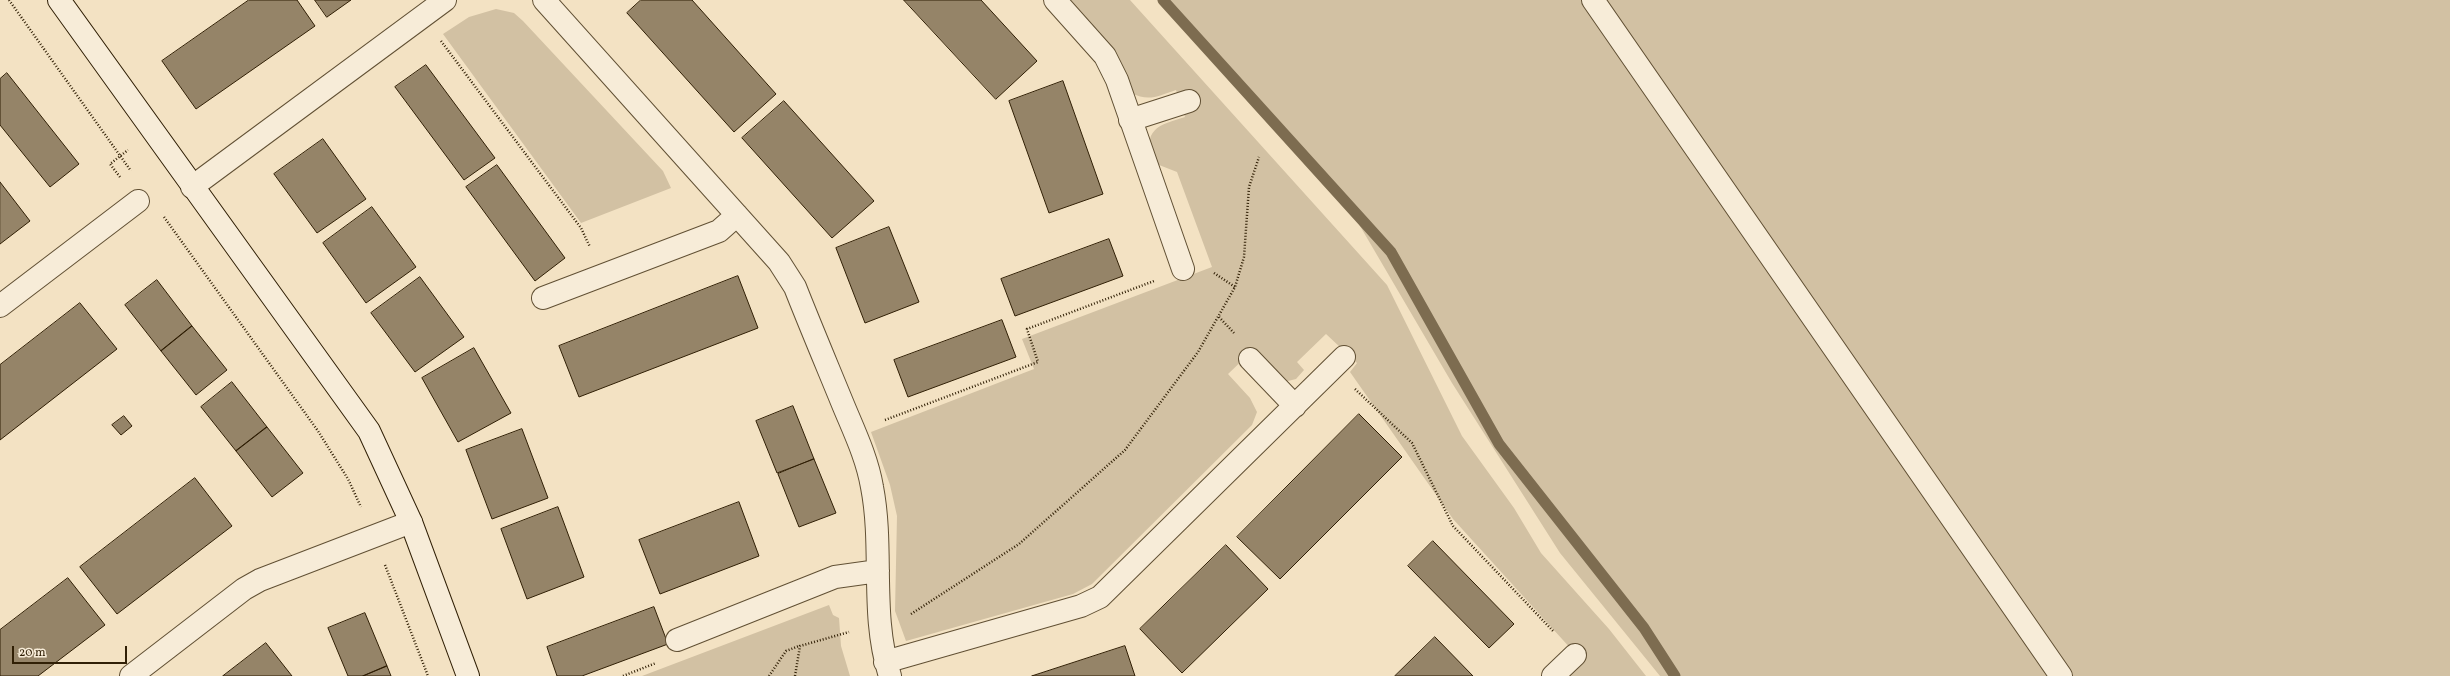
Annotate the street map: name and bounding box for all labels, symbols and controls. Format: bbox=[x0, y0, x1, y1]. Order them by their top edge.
scale bar bbox=[14, 638, 129, 664]
text: 20 m bbox=[19, 645, 46, 661]

